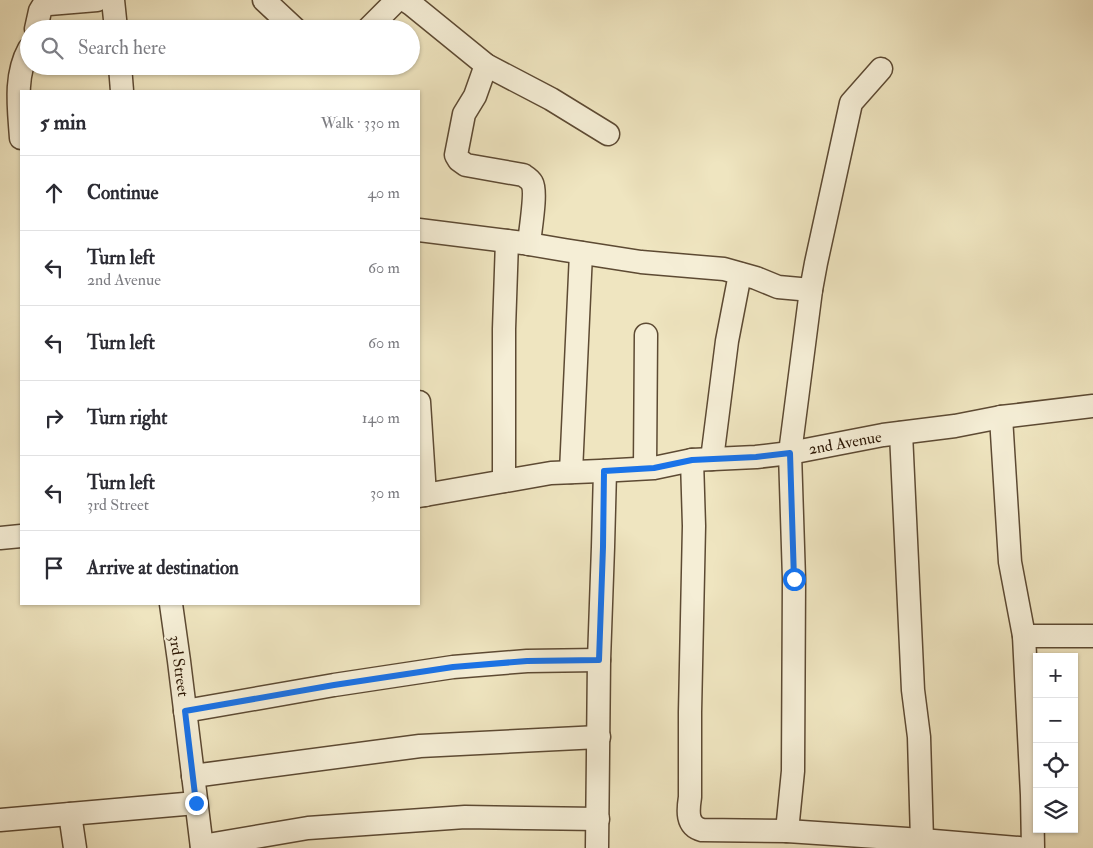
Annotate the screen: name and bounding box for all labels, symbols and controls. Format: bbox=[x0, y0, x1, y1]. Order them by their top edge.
search box bbox=[20, 20, 420, 75]
icon: search bbox=[38, 34, 66, 62]
text: Search here bbox=[78, 36, 166, 60]
text: 5 min bbox=[40, 109, 86, 136]
text: Walk · 330 m bbox=[321, 113, 400, 133]
icon: ahead bbox=[40, 179, 68, 207]
text: Continue bbox=[87, 181, 158, 205]
text: 40 m bbox=[367, 183, 400, 203]
text: Turn left bbox=[87, 246, 155, 270]
icon: left bbox=[40, 254, 68, 282]
text: 60 m bbox=[368, 258, 400, 278]
text: 2nd Avenue bbox=[87, 270, 161, 290]
icon: left bbox=[40, 329, 68, 357]
text: Turn left bbox=[87, 331, 155, 355]
text: 60 m bbox=[368, 333, 400, 353]
icon: right bbox=[40, 404, 68, 432]
text: Turn right bbox=[87, 406, 167, 430]
text: 140 m bbox=[362, 408, 400, 428]
street label: 2nd Avenue bbox=[807, 427, 883, 459]
text: Turn left bbox=[87, 471, 155, 495]
icon: left bbox=[40, 479, 68, 507]
text: 30 m bbox=[370, 483, 400, 503]
text: 3rd Street bbox=[87, 495, 149, 515]
icon: arrive bbox=[40, 554, 68, 582]
text: Arrive at destination bbox=[87, 556, 239, 580]
route start bbox=[783, 568, 806, 591]
street label: 3rd Street bbox=[165, 634, 193, 698]
map controls bbox=[1033, 653, 1078, 833]
button: + bbox=[1033, 653, 1078, 698]
button: − bbox=[1033, 698, 1078, 743]
button: locate bbox=[1033, 743, 1078, 788]
button: layers bbox=[1033, 788, 1078, 833]
route end bbox=[185, 792, 208, 815]

